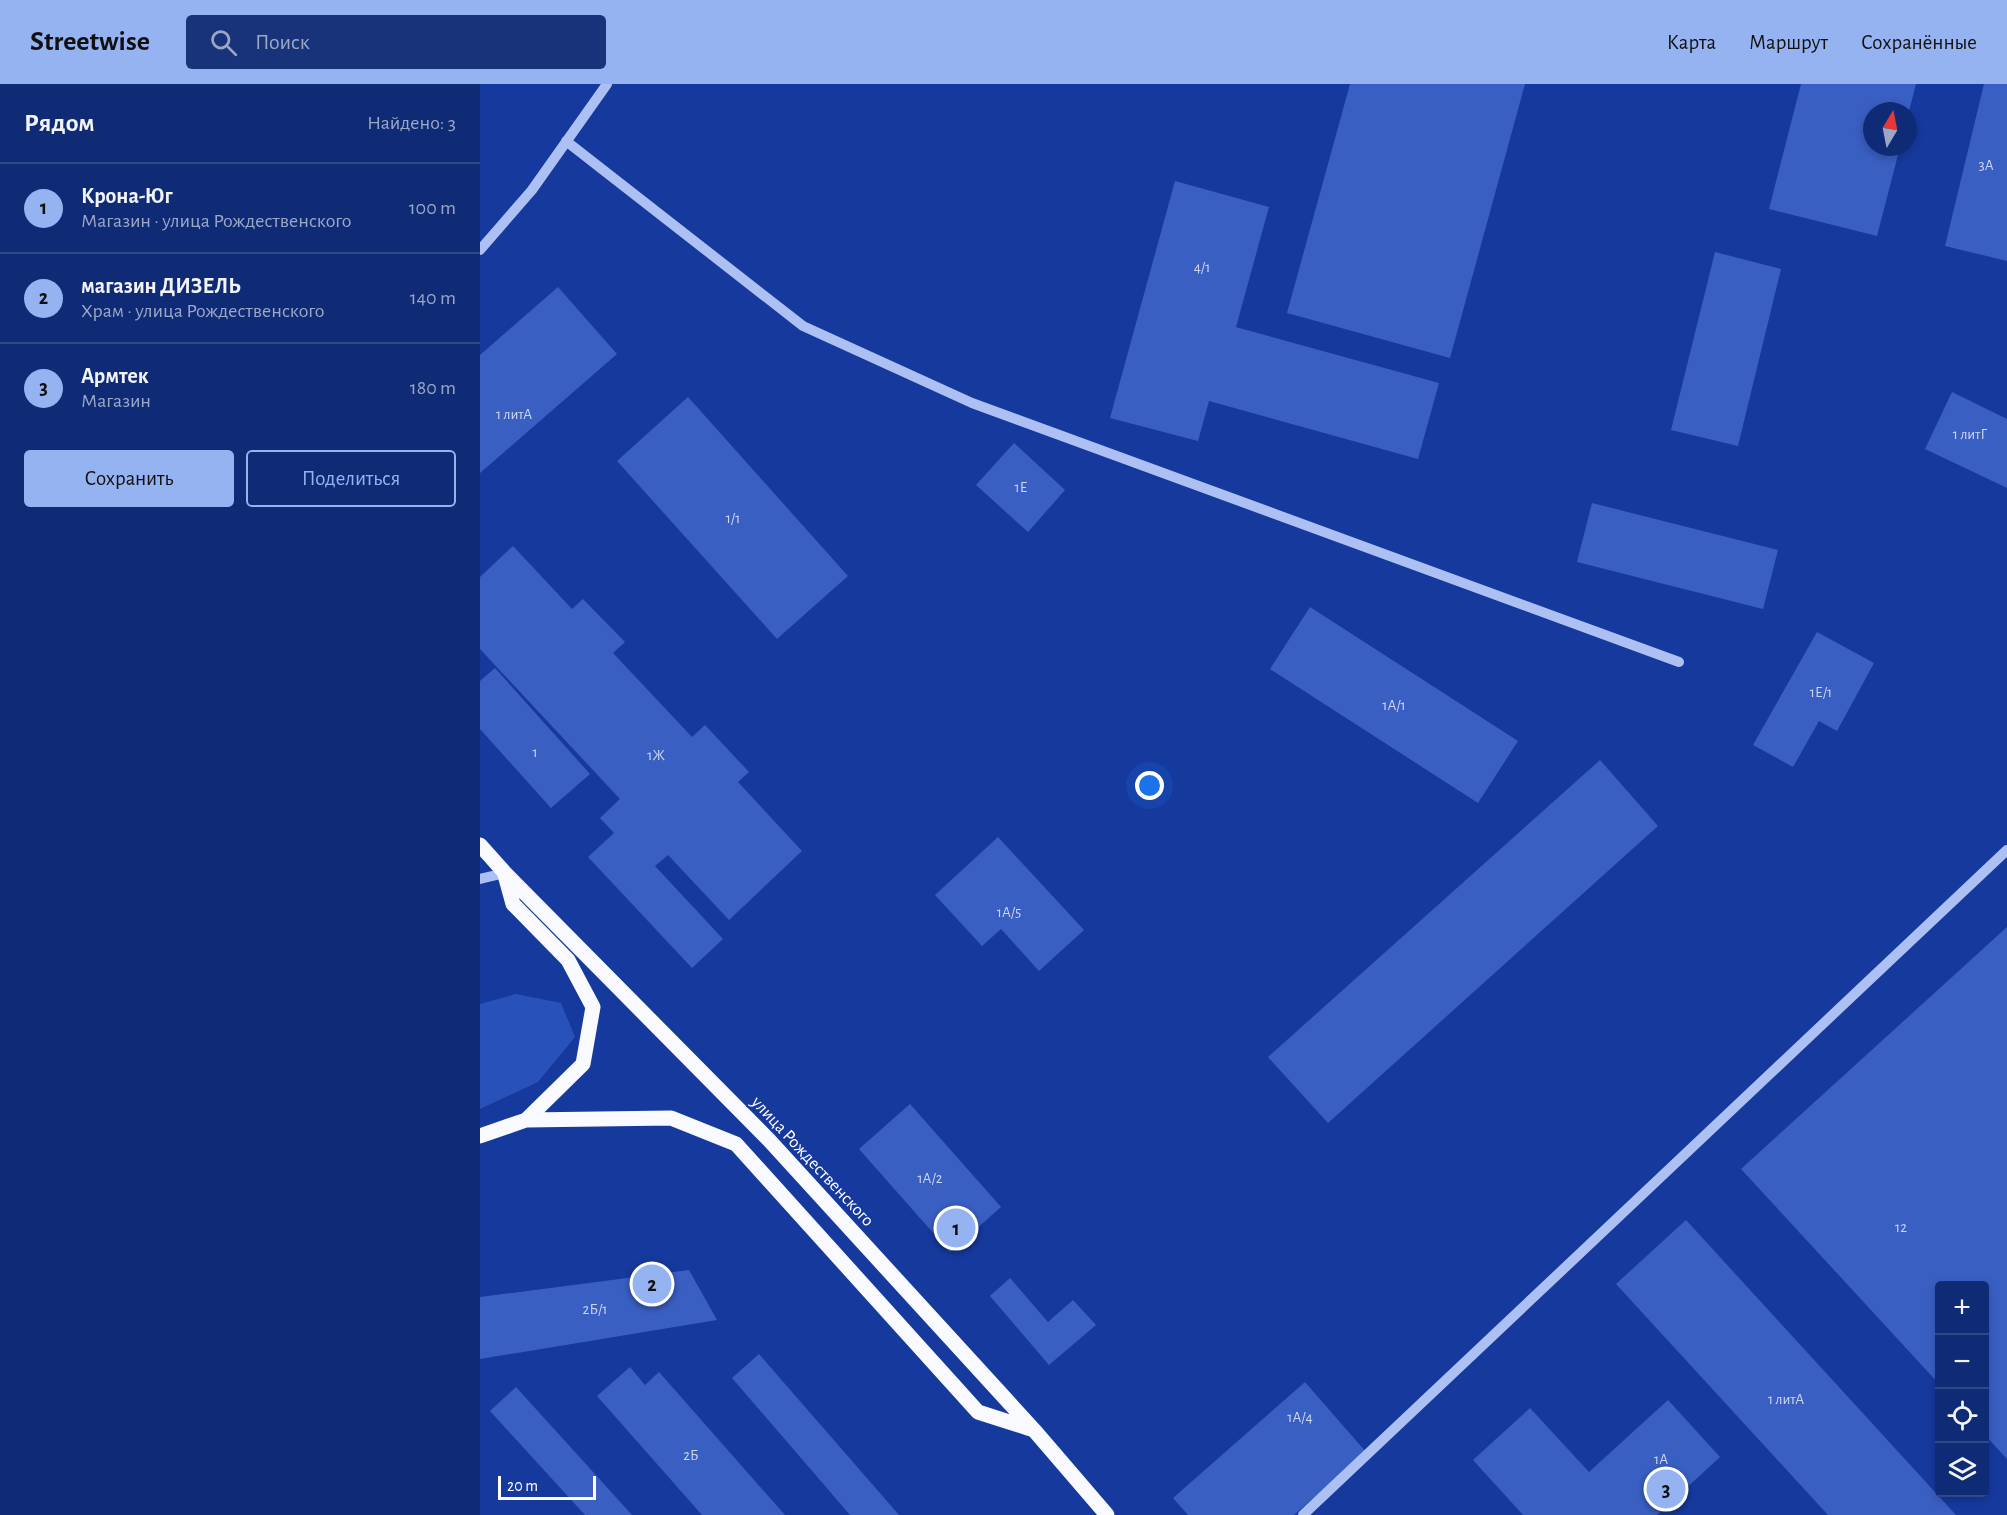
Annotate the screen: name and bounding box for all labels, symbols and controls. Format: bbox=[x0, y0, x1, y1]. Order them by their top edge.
search box bbox=[186, 15, 606, 69]
icon: search bbox=[207, 26, 240, 59]
text: Streetwise bbox=[30, 28, 150, 56]
text: Поиск bbox=[255, 31, 310, 53]
text: Карта bbox=[1667, 32, 1716, 53]
text: Маршрут bbox=[1749, 32, 1828, 53]
text: Сохранённые bbox=[1861, 32, 1977, 53]
north arrow bbox=[1863, 102, 1917, 156]
text: Рядом bbox=[24, 110, 95, 136]
text: Найдено: 3 bbox=[367, 113, 456, 133]
house number: 3А bbox=[1978, 158, 1994, 173]
text: Крона-Юг bbox=[81, 185, 173, 207]
text: 1 bbox=[40, 198, 47, 218]
text: 100 m bbox=[409, 198, 456, 218]
text: Магазин · улица Рождественского bbox=[81, 211, 351, 231]
house number: 4/1 bbox=[1194, 260, 1210, 275]
text: магазин ДИЗЕЛЬ bbox=[81, 275, 241, 297]
text: 2 bbox=[39, 288, 48, 308]
text: 140 m bbox=[410, 288, 456, 308]
text: Храм · улица Рождественского bbox=[81, 301, 324, 321]
text: Армтек bbox=[81, 365, 149, 387]
text: 3 bbox=[39, 378, 48, 398]
text: 180 m bbox=[410, 378, 456, 398]
text: Магазин bbox=[81, 391, 151, 411]
house number: 1 литА bbox=[496, 407, 532, 422]
house number: 1 литГ bbox=[1953, 427, 1987, 442]
button: Сохранить bbox=[24, 450, 234, 507]
button: Поделиться bbox=[246, 450, 456, 507]
house number: 1Е bbox=[1014, 480, 1028, 495]
house number: 1/1 bbox=[726, 511, 740, 526]
house number: 1Е/1 bbox=[1810, 685, 1832, 700]
house number: 1А/1 bbox=[1382, 698, 1406, 713]
house number: 1 bbox=[532, 745, 538, 760]
house number: 1Ж bbox=[647, 748, 665, 763]
your location bbox=[1135, 771, 1164, 800]
house number: 1А/5 bbox=[997, 905, 1021, 920]
street label: улица Рождественского bbox=[747, 1093, 877, 1230]
house number: 1А/2 bbox=[917, 1171, 943, 1186]
pin: 1 bbox=[936, 1206, 976, 1250]
house number: 12 bbox=[1895, 1220, 1907, 1235]
pin: 2 bbox=[632, 1262, 672, 1306]
map controls bbox=[1935, 1281, 1989, 1497]
button: + bbox=[1935, 1281, 1989, 1335]
house number: 2Б/1 bbox=[583, 1302, 607, 1317]
button: − bbox=[1935, 1335, 1989, 1389]
button: locate bbox=[1935, 1389, 1989, 1443]
house number: 1 литА bbox=[1768, 1392, 1804, 1407]
house number: 1А/4 bbox=[1287, 1410, 1313, 1425]
button: layers bbox=[1935, 1443, 1989, 1497]
house number: 2Б bbox=[683, 1448, 699, 1463]
house number: 1А bbox=[1654, 1452, 1668, 1467]
pin: 3 bbox=[1646, 1466, 1686, 1512]
scale bar bbox=[498, 1473, 596, 1500]
text: 20 m bbox=[507, 1478, 538, 1494]

